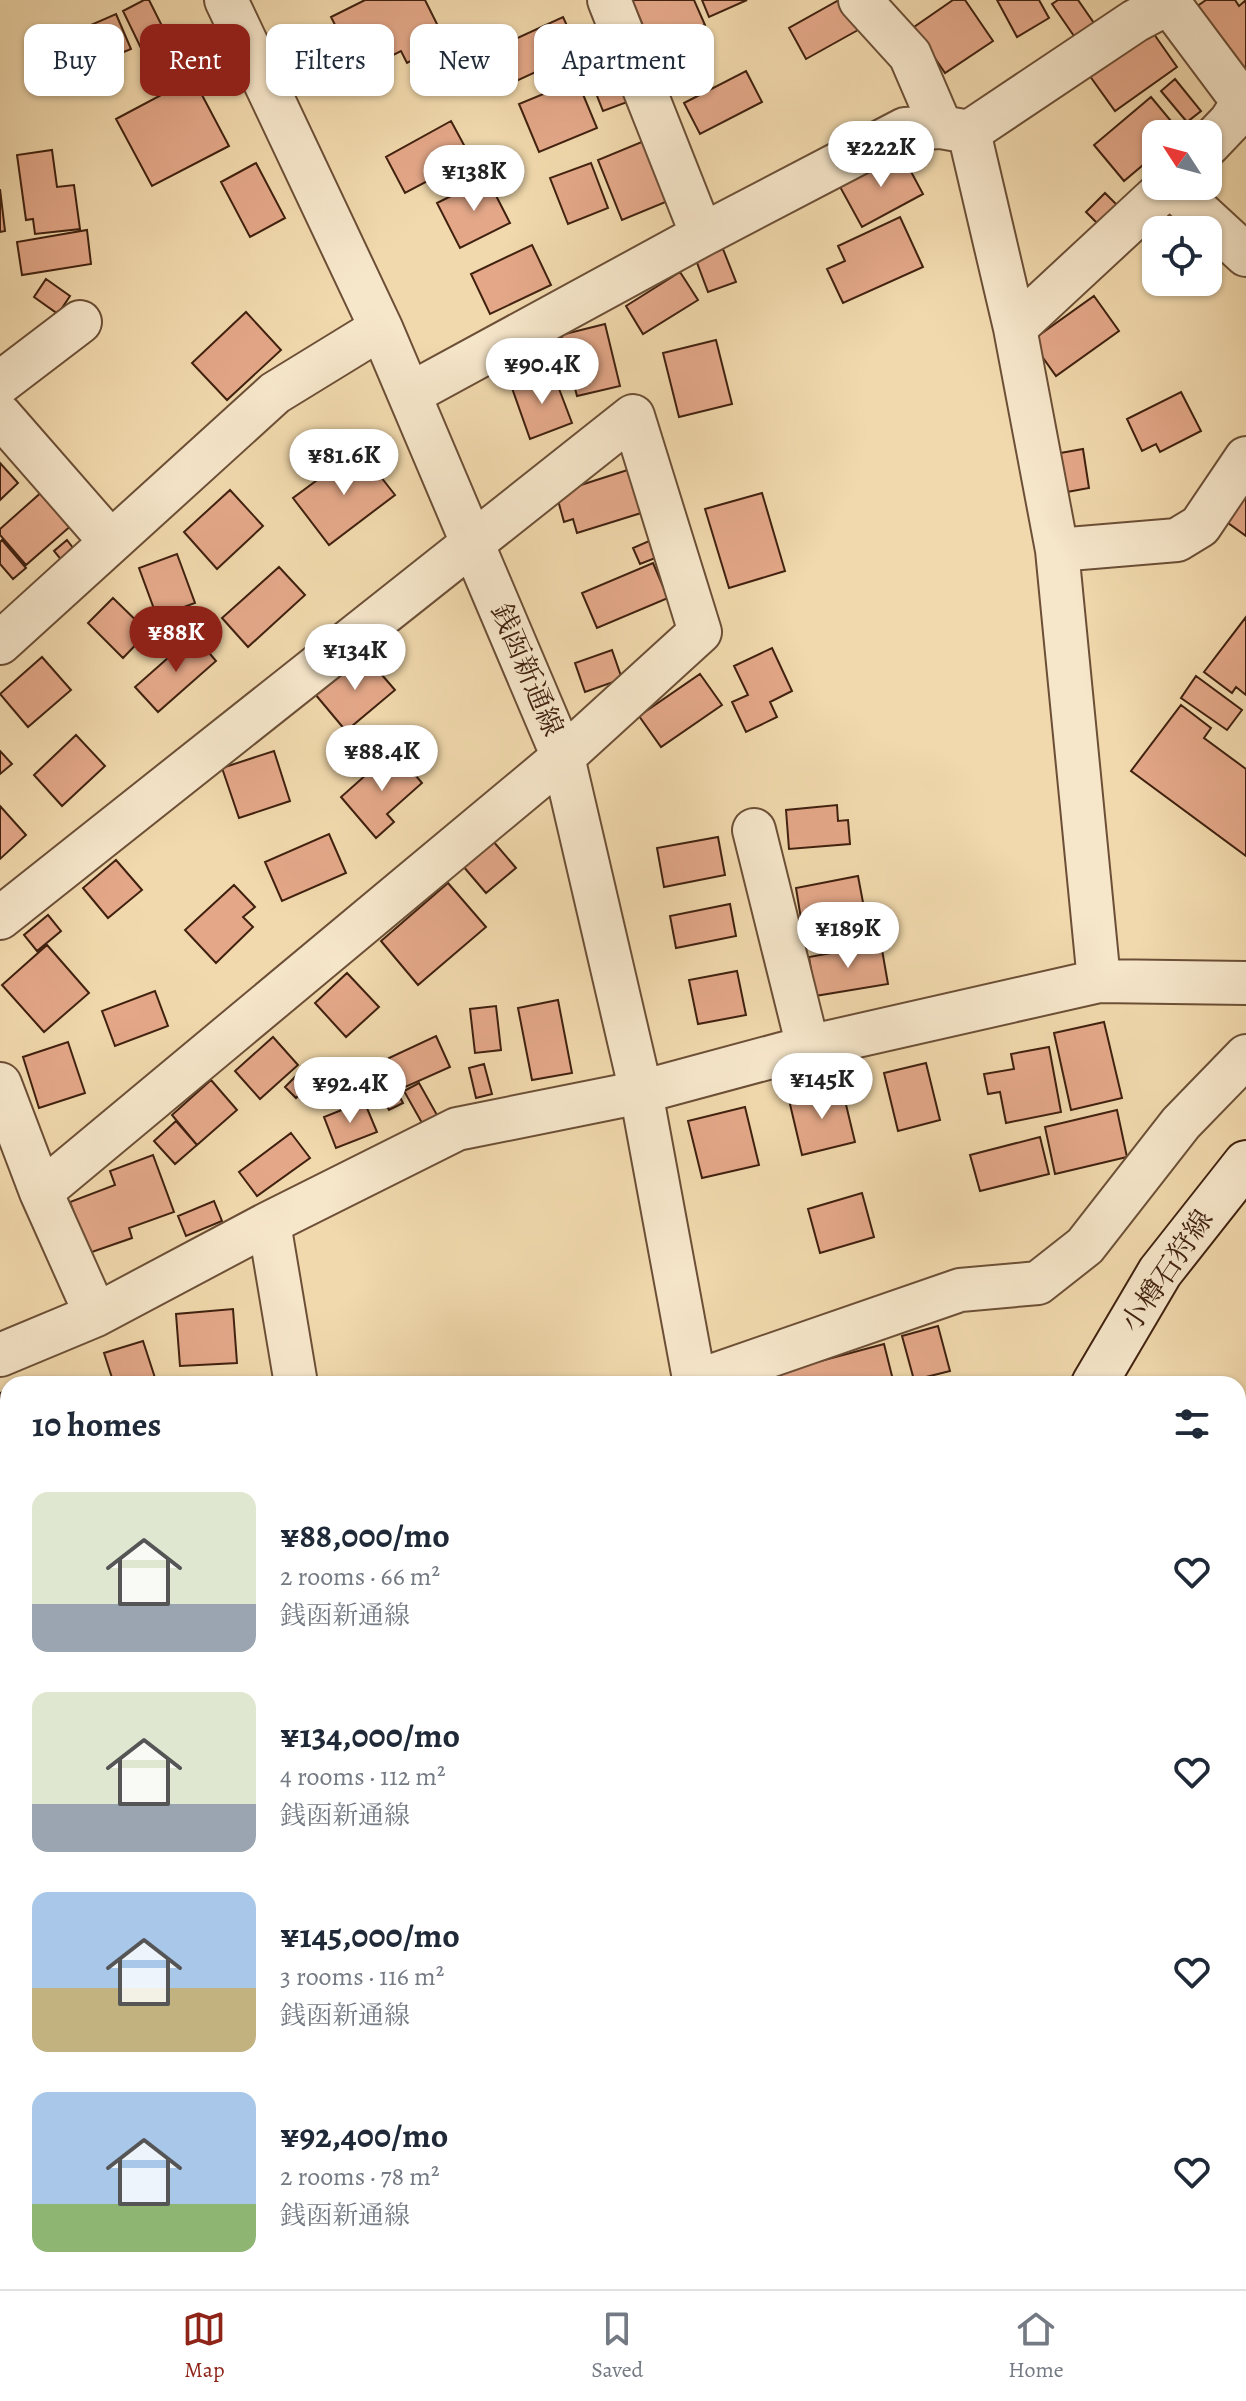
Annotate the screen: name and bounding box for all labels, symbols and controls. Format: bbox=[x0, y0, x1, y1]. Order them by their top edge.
chip: Buy bbox=[24, 24, 124, 96]
chip: Rent bbox=[140, 24, 250, 96]
chip: Filters bbox=[266, 24, 394, 96]
chip: New bbox=[410, 24, 518, 96]
chip: Apartment bbox=[534, 24, 714, 96]
north arrow bbox=[1142, 120, 1222, 200]
map controls bbox=[1142, 120, 1222, 296]
pin: ¥222K bbox=[825, 121, 937, 189]
text: ¥222K bbox=[846, 129, 916, 164]
pin: ¥138K bbox=[418, 145, 530, 213]
text: ¥138K bbox=[442, 153, 506, 188]
button: locate bbox=[1142, 216, 1222, 296]
pin: ¥90.4K bbox=[477, 338, 607, 406]
text: ¥90.4K bbox=[504, 346, 580, 381]
pin: ¥81.6K bbox=[279, 429, 409, 497]
text: ¥81.6K bbox=[307, 437, 381, 472]
street label: 銭函新通線 bbox=[482, 598, 572, 742]
pin: ¥88K bbox=[129, 606, 223, 674]
text: ¥88K bbox=[148, 614, 204, 649]
pin: ¥134K bbox=[299, 624, 411, 692]
text: ¥134K bbox=[323, 632, 387, 667]
pin: ¥88.4K bbox=[317, 725, 447, 793]
text: ¥88.4K bbox=[344, 733, 420, 768]
pin: ¥189K bbox=[792, 902, 904, 970]
text: ¥189K bbox=[815, 910, 881, 945]
pin: ¥145K bbox=[766, 1053, 878, 1121]
pin: ¥92.4K bbox=[285, 1057, 415, 1125]
text: ¥145K bbox=[790, 1061, 854, 1096]
text: ¥92.4K bbox=[312, 1065, 388, 1100]
street label: 小樽石狩線 bbox=[1112, 1202, 1222, 1340]
text: 10 homes bbox=[32, 1401, 161, 1448]
icon: filters bbox=[1170, 1402, 1214, 1446]
text: ¥88,000/mo bbox=[280, 1512, 450, 1559]
icon: home bbox=[96, 1524, 192, 1620]
icon: heart bbox=[1170, 1550, 1214, 1594]
text: 2 rooms · 66 m² bbox=[280, 1559, 440, 1594]
text: 銭函新通線 bbox=[280, 1598, 410, 1633]
text: ¥134,000/mo bbox=[280, 1712, 460, 1759]
icon: home bbox=[96, 1724, 192, 1820]
icon: heart bbox=[1170, 1750, 1214, 1794]
text: 4 rooms · 112 m² bbox=[280, 1759, 446, 1794]
text: 銭函新通線 bbox=[280, 1798, 410, 1833]
text: ¥145,000/mo bbox=[280, 1912, 460, 1959]
icon: home bbox=[96, 1924, 192, 2020]
icon: heart bbox=[1170, 1950, 1214, 1994]
text: 3 rooms · 116 m² bbox=[280, 1959, 444, 1994]
text: 銭函新通線 bbox=[280, 1998, 410, 2033]
text: ¥92,400/mo bbox=[280, 2112, 448, 2159]
icon: home bbox=[96, 2124, 192, 2220]
icon: heart bbox=[1170, 2150, 1214, 2194]
text: 2 rooms · 78 m² bbox=[280, 2159, 439, 2194]
text: 銭函新通線 bbox=[280, 2198, 410, 2233]
tab: Map bbox=[182, 2307, 226, 2385]
tab: Saved bbox=[591, 2307, 643, 2385]
tab: Home bbox=[1008, 2307, 1064, 2385]

